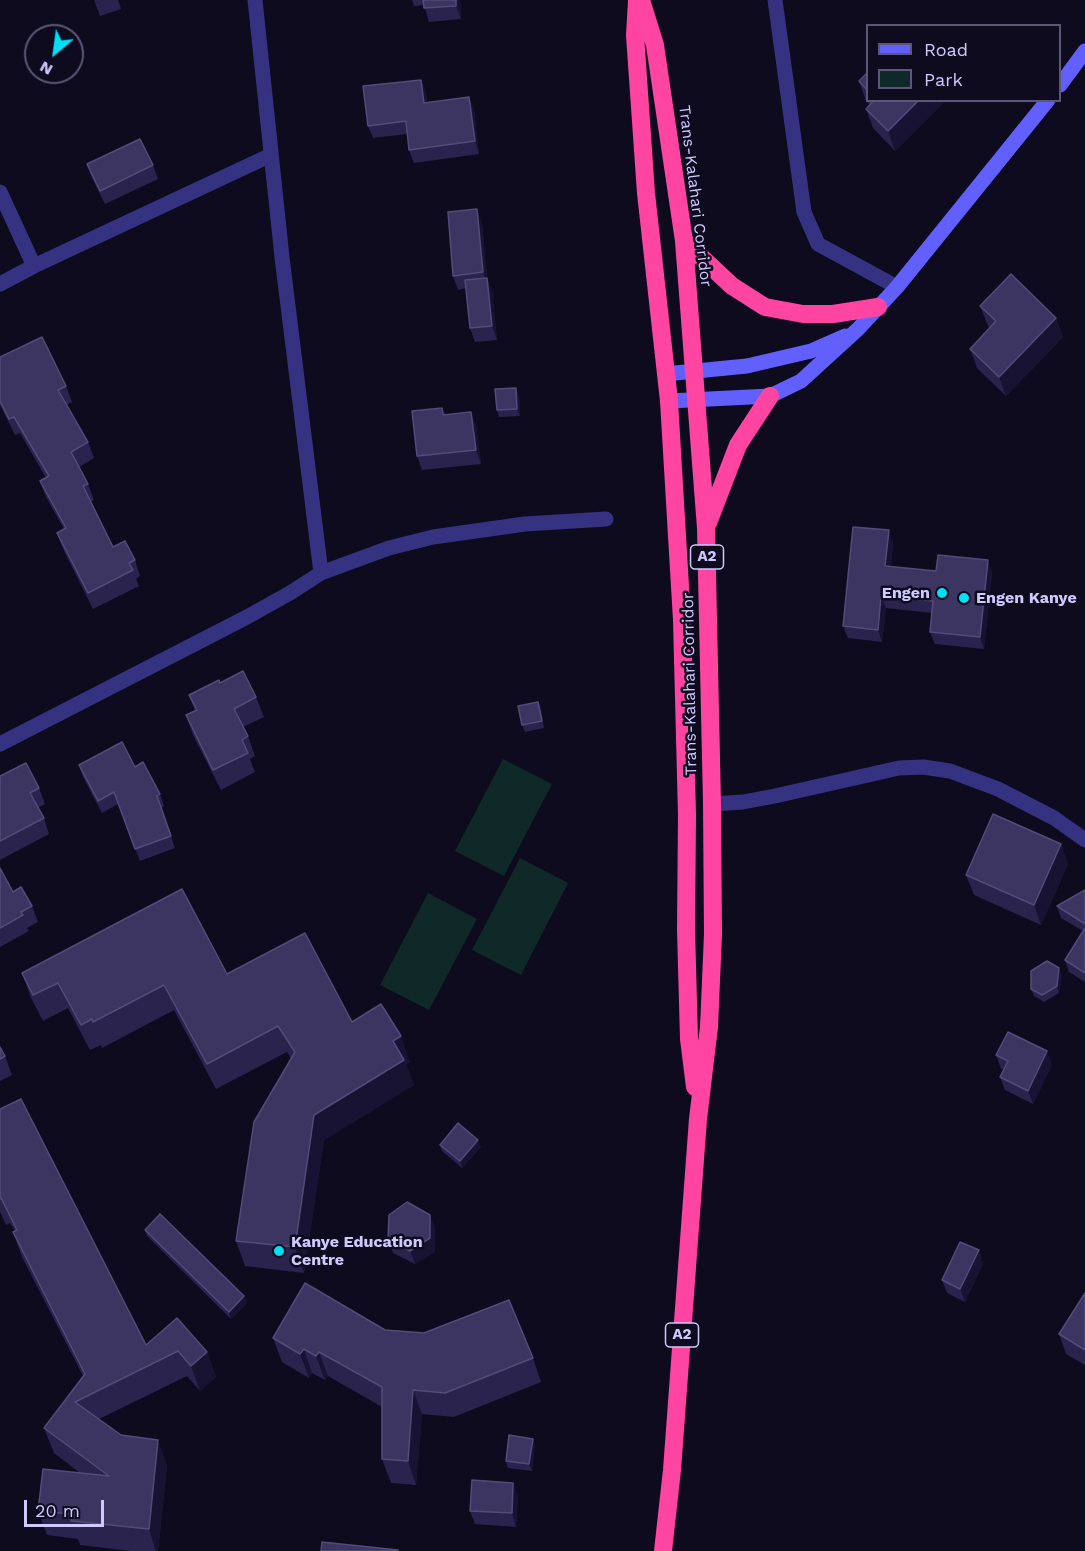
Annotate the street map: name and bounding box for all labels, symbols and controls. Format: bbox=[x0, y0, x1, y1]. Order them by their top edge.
north arrow bbox=[24, 24, 84, 84]
legend bbox=[866, 24, 1061, 102]
text: Road bbox=[924, 39, 968, 60]
text: N bbox=[36, 57, 56, 80]
text: Park bbox=[924, 69, 963, 90]
street label: Trans-Kalahari Corridor bbox=[674, 104, 716, 288]
road number: A2 bbox=[690, 545, 724, 569]
place label: Engen bbox=[882, 583, 930, 603]
marker: Engen bbox=[935, 586, 949, 600]
place label: Engen Kanye bbox=[976, 588, 1077, 608]
marker: Engen Kanye bbox=[957, 591, 971, 605]
street label: Trans-Kalahari Corridor bbox=[679, 592, 701, 776]
place label: Kanye Education Centre bbox=[291, 1232, 423, 1270]
marker: Kanye Education Centre bbox=[272, 1244, 286, 1258]
road number: A2 bbox=[666, 1323, 698, 1347]
scale bar bbox=[27, 1488, 106, 1526]
text: 20 m bbox=[35, 1500, 80, 1521]

